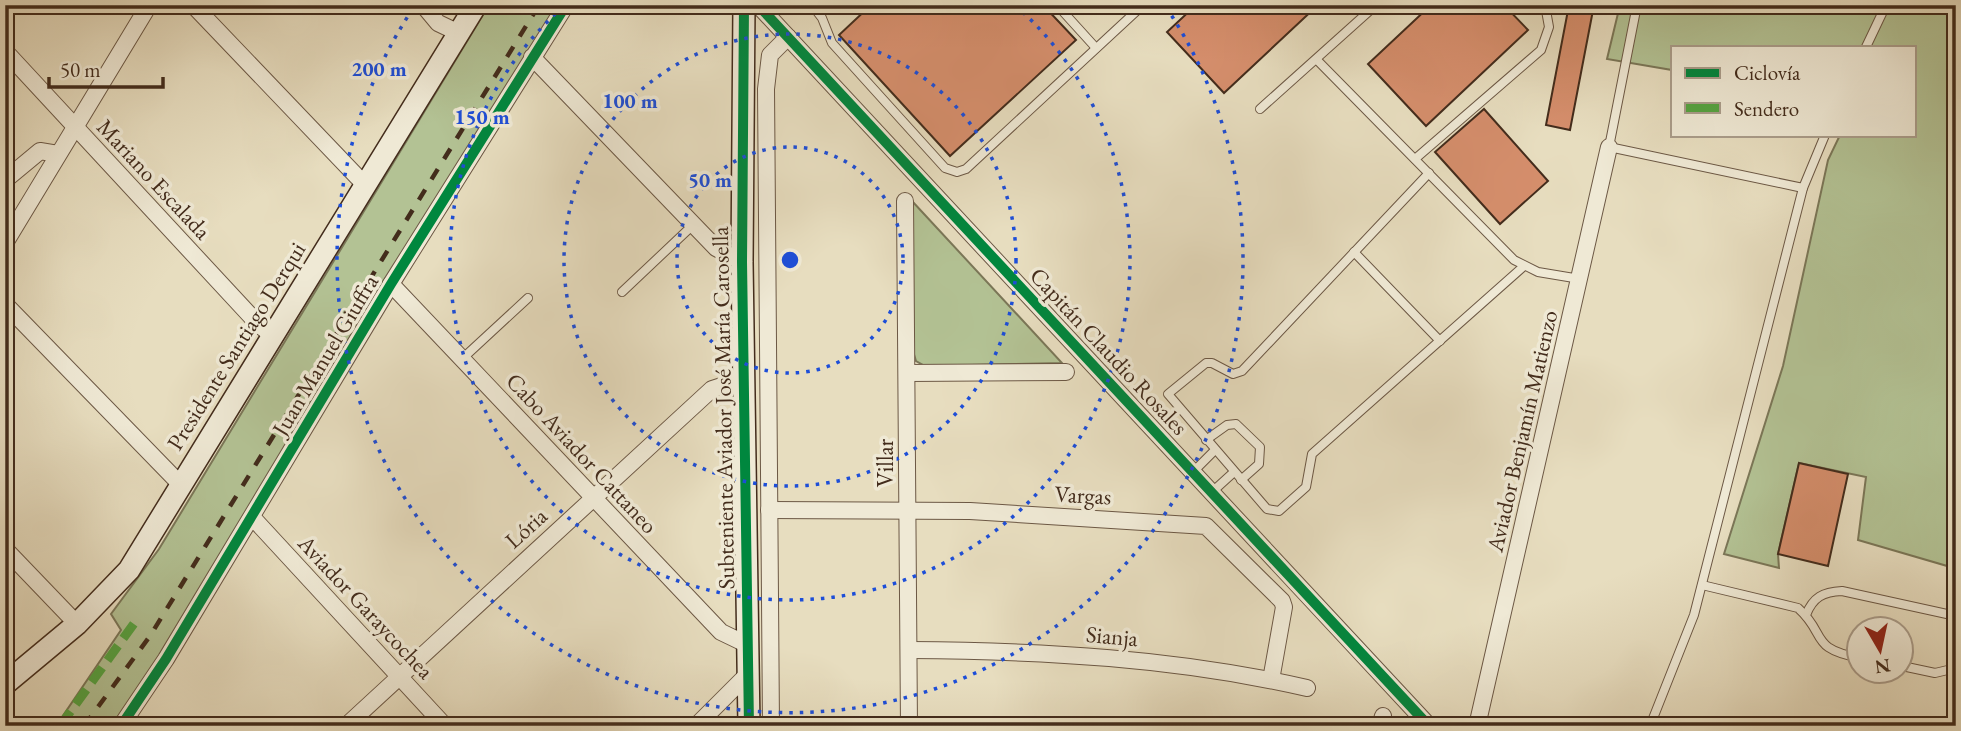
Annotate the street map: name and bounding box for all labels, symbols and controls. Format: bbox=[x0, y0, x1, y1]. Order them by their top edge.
scale bar bbox=[49, 46, 163, 90]
legend bbox=[1671, 46, 1916, 136]
text: 200 m bbox=[351, 55, 407, 82]
text: 50 m bbox=[60, 56, 101, 83]
text: Ciclovía bbox=[1734, 59, 1801, 86]
text: 100 m bbox=[602, 87, 658, 114]
text: Sendero bbox=[1734, 95, 1799, 122]
text: 150 m bbox=[454, 103, 510, 130]
street label: Mariano Escalada bbox=[90, 112, 218, 246]
text: 50 m bbox=[688, 166, 732, 193]
street label: Subteniente Aviador José María Carosella bbox=[705, 225, 741, 590]
street label: Presidente Santiago Derqui bbox=[160, 236, 312, 456]
centre of rings bbox=[778, 248, 802, 272]
street label: Capitán Claudio Rosales bbox=[1023, 261, 1195, 441]
street label: Juan Manuel Giuffra bbox=[264, 268, 385, 443]
street label: Aviador Benjamín Matienzo bbox=[1479, 307, 1564, 556]
street label: Cabo Aviador Cattaneo bbox=[500, 366, 664, 540]
street label: Villar bbox=[870, 438, 900, 487]
street label: Vargas bbox=[1054, 479, 1112, 511]
street label: Lória bbox=[498, 500, 554, 555]
street label: Aviador Garaycochea bbox=[291, 528, 441, 686]
north arrow bbox=[1846, 616, 1916, 686]
street label: Sianja bbox=[1085, 619, 1140, 653]
text: N bbox=[1872, 653, 1892, 680]

